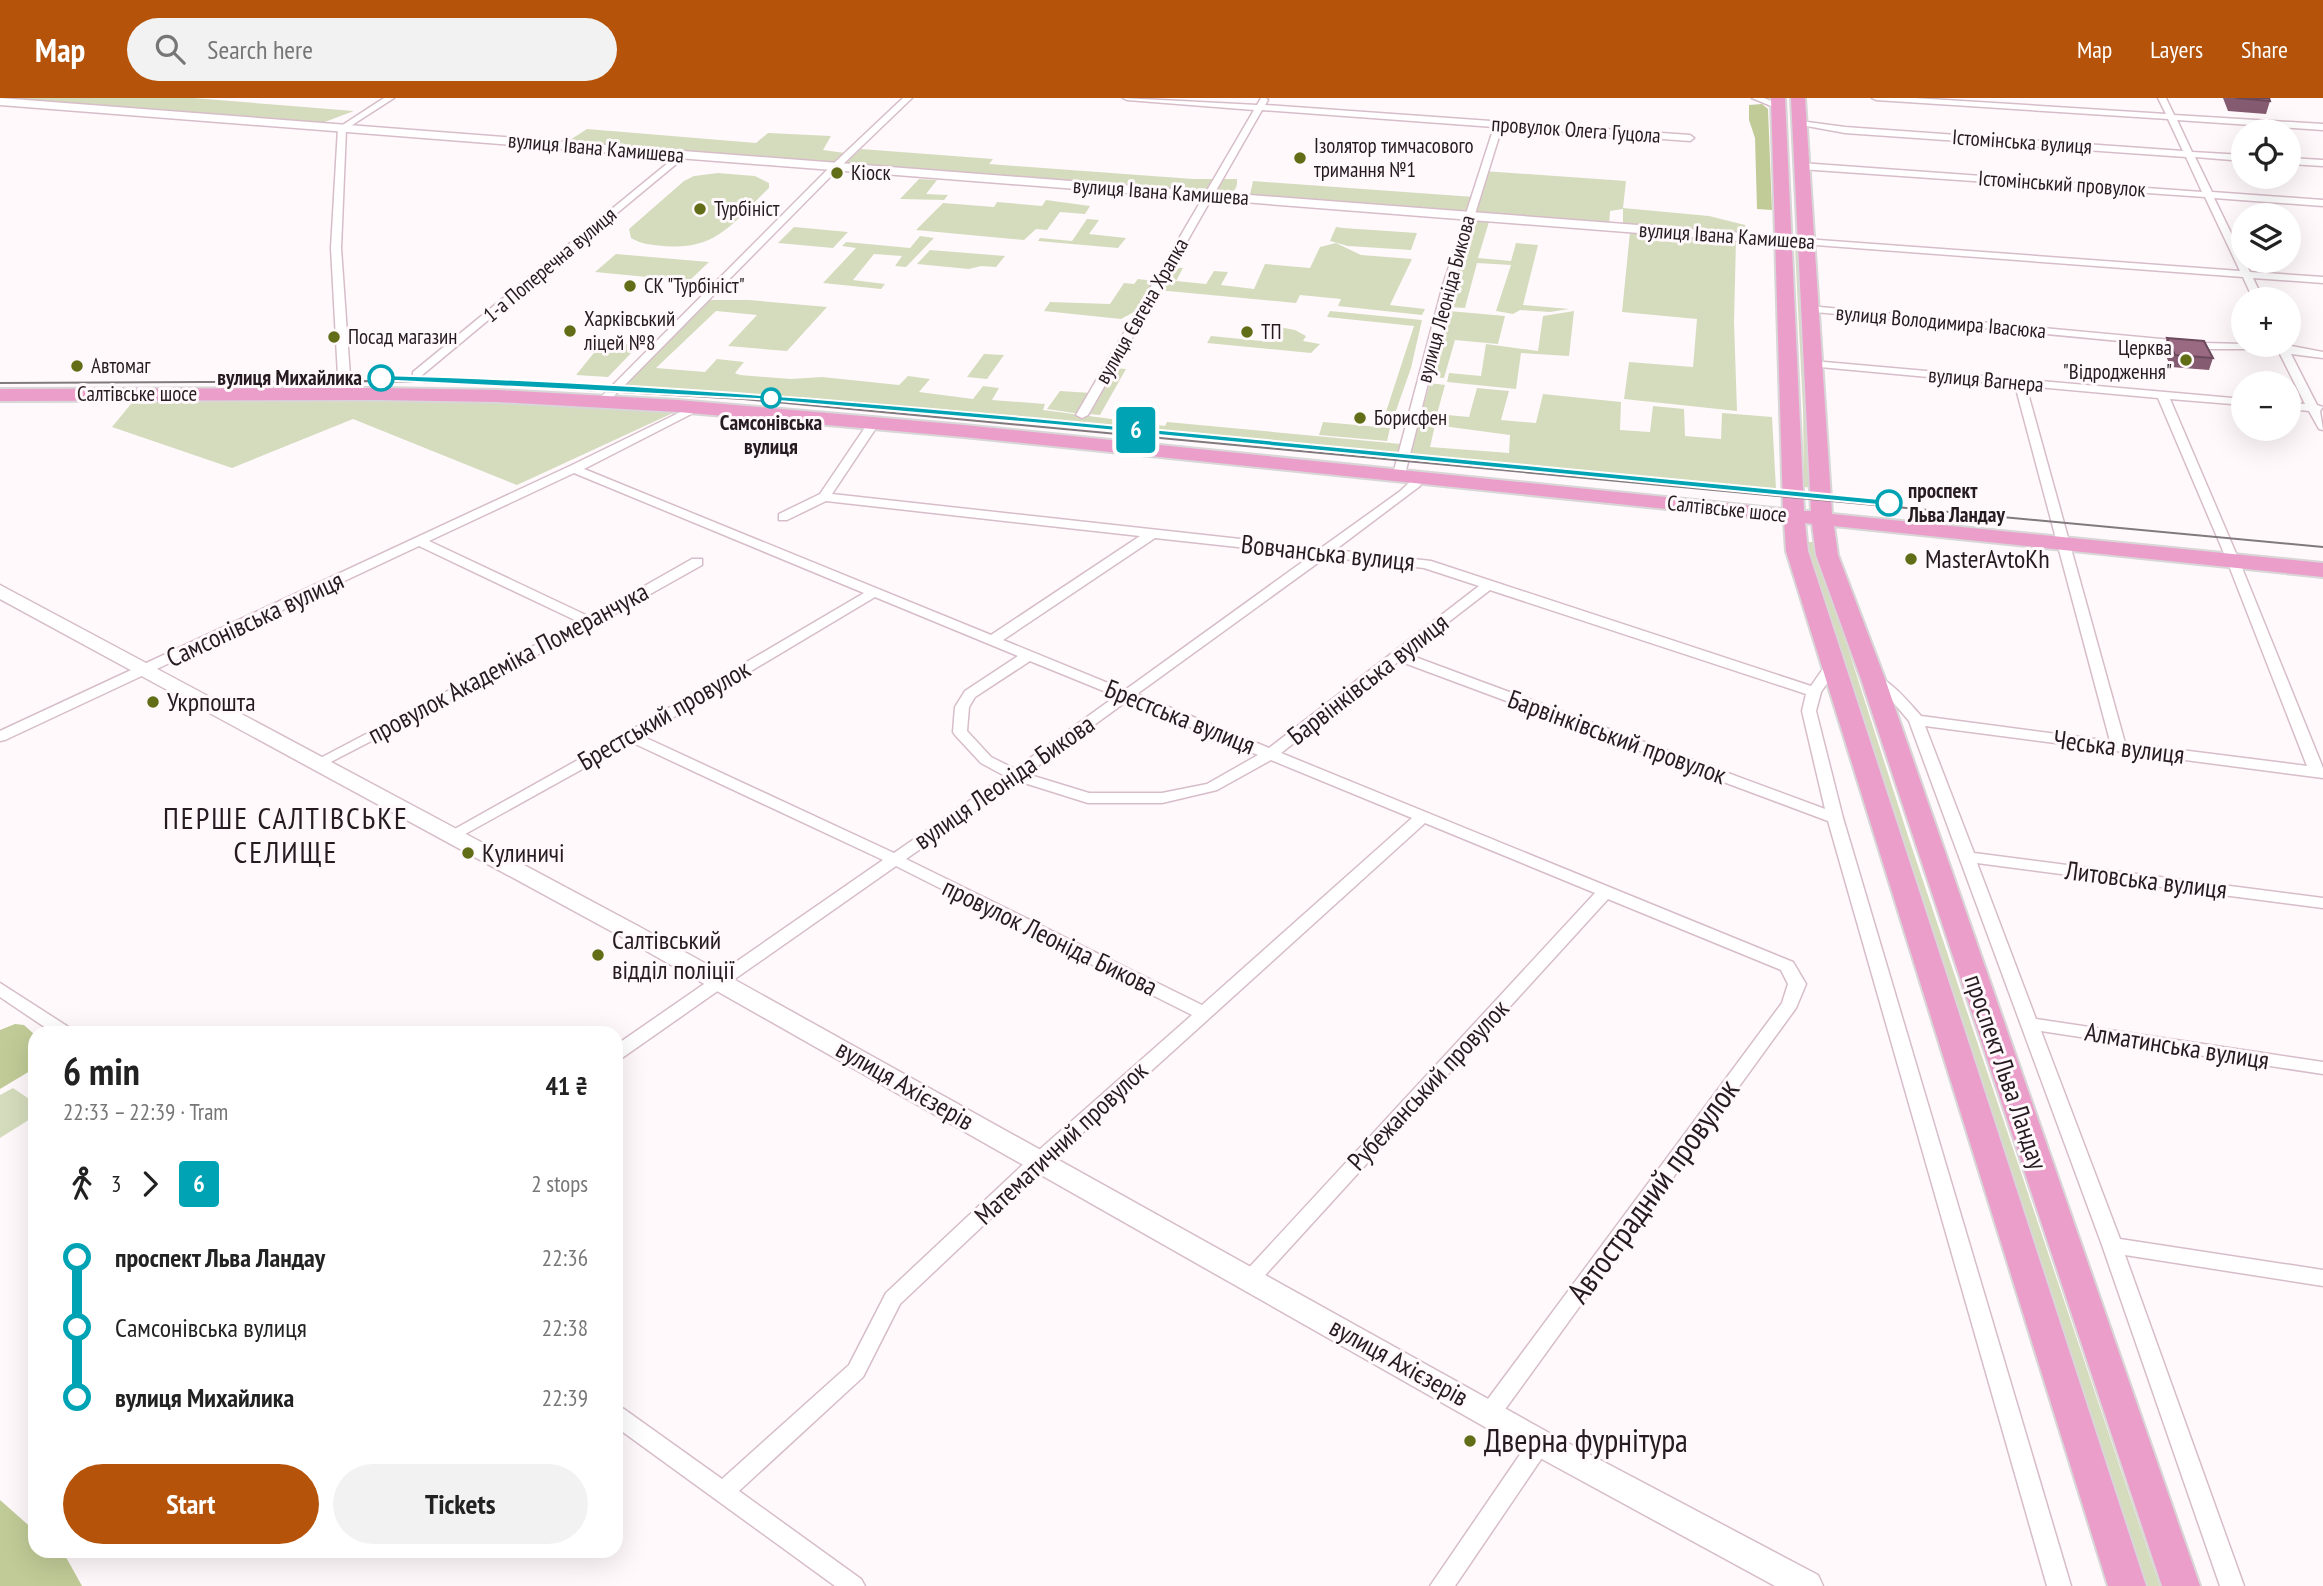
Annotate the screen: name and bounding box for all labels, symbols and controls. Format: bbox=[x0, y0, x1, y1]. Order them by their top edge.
search box bbox=[127, 18, 617, 81]
text: Map bbox=[35, 28, 85, 71]
icon: search bbox=[151, 30, 189, 68]
text: Search here bbox=[207, 33, 313, 66]
text: Map bbox=[2077, 34, 2112, 65]
text: Layers bbox=[2150, 34, 2203, 65]
text: Share bbox=[2241, 34, 2288, 65]
street label: провулок Олега Гуцола bbox=[1490, 110, 1662, 149]
map controls bbox=[2231, 119, 2301, 441]
button: locate bbox=[2231, 119, 2301, 189]
street label: Істомінська вулиця bbox=[1951, 123, 2093, 160]
street label: вулиця Івана Камишева bbox=[507, 126, 685, 169]
place label: Ізолятор тимчасового тримання №1 bbox=[1314, 132, 1474, 183]
marker: Ізолятор тимчасового тримання №1 bbox=[1292, 150, 1308, 166]
place label: Кіоск bbox=[851, 159, 891, 186]
street label: Істомінський провулок bbox=[1977, 164, 2147, 203]
marker: Кіоск bbox=[829, 165, 845, 181]
street label: вулиця Івана Камишева bbox=[1072, 172, 1250, 211]
place label: Турбініст bbox=[714, 195, 780, 222]
street label: 1-а Поперечна вулиця bbox=[478, 201, 622, 328]
marker: Турбініст bbox=[692, 201, 708, 217]
button: layers bbox=[2231, 203, 2301, 273]
street label: вулиця Леоніда Бикова bbox=[1410, 212, 1481, 385]
street label: вулиця Івана Камишева bbox=[1638, 216, 1816, 255]
street label: вулиця Євгена Храпка bbox=[1089, 233, 1194, 388]
place label: СК "Турбініст" bbox=[644, 272, 745, 299]
marker: СК "Турбініст" bbox=[622, 278, 638, 294]
button: + bbox=[2231, 287, 2301, 357]
street label: вулиця Володимира Івасюка bbox=[1835, 299, 2047, 344]
place label: Харківський ліцей №8 bbox=[583, 305, 675, 356]
place label: ТП bbox=[1261, 318, 1281, 345]
place label: Посад магазин bbox=[348, 323, 457, 350]
marker: Харківський ліцей №8 bbox=[562, 323, 578, 339]
marker: ТП bbox=[1239, 324, 1255, 340]
marker: Посад магазин bbox=[326, 329, 342, 345]
place label: Церква "Відродження" bbox=[2063, 334, 2172, 385]
place label: Автомаг bbox=[91, 352, 151, 379]
marker: Церква "Відродження" bbox=[2178, 352, 2194, 368]
marker: Автомаг bbox=[69, 358, 85, 374]
street label: вулиця Вагнера bbox=[1927, 361, 2045, 398]
place label: вулиця Михайлика bbox=[217, 364, 362, 391]
marker: вулиця Михайлика bbox=[368, 365, 394, 391]
button: − bbox=[2231, 371, 2301, 441]
street label: Салтівське шосе bbox=[77, 380, 197, 407]
marker: Самсонівська вулиця bbox=[761, 388, 781, 408]
place label: Борисфен bbox=[1374, 404, 1447, 431]
line badge: 6 bbox=[1113, 407, 1159, 453]
place label: Самсонівська вулиця bbox=[720, 409, 823, 460]
marker: Борисфен bbox=[1352, 410, 1368, 426]
text: 6 bbox=[1130, 414, 1142, 445]
place label: проспект Льва Ландау bbox=[1907, 477, 2006, 528]
street label: Салтівське шосе bbox=[1666, 489, 1788, 528]
marker: проспект Льва Ландау bbox=[1876, 490, 1902, 516]
street label: Вовчанська вулиця bbox=[1240, 527, 1417, 578]
place label: MasterAvtoKh bbox=[1925, 542, 2050, 575]
marker: MasterAvtoKh bbox=[1903, 551, 1919, 567]
street label: Самсонівська вулиця bbox=[161, 563, 349, 674]
street label: провулок Академіка Померанчука bbox=[362, 574, 654, 751]
street label: Барвінківська вулиця bbox=[1281, 605, 1455, 752]
street label: Брестський провулок bbox=[572, 652, 756, 777]
street label: Брестська вулиця bbox=[1100, 671, 1260, 762]
street label: Барвінківський провулок bbox=[1504, 682, 1731, 791]
place label: Укрпошта bbox=[167, 685, 256, 718]
marker: Укрпошта bbox=[145, 694, 161, 710]
street label: вулиця Леоніда Бикова bbox=[907, 707, 1100, 856]
street label: Чеська вулиця bbox=[2052, 722, 2186, 771]
district label: ПЕРШЕ САЛТІВСЬКЕ СЕЛИЩЕ bbox=[163, 798, 409, 871]
place label: Кулиничі bbox=[482, 836, 565, 869]
marker: Кулиничі bbox=[460, 845, 476, 861]
street label: Литовська вулиця bbox=[2062, 853, 2229, 906]
street label: провулок Леоніда Бикова bbox=[937, 870, 1163, 1003]
place label: Салтівський відділ поліції bbox=[612, 923, 735, 986]
marker: Салтівський відділ поліції bbox=[590, 947, 606, 963]
street label: проспект Льва Ландау bbox=[1958, 970, 2055, 1174]
street label: Рубежанський провулок bbox=[1340, 992, 1515, 1177]
street label: Алматинська вулиця bbox=[2083, 1015, 2272, 1076]
street label: вулиця Ахієзерів bbox=[831, 1032, 980, 1137]
text: 6 min bbox=[63, 1046, 140, 1095]
street label: Математичний провулок bbox=[967, 1054, 1154, 1231]
text: 41 ₴ bbox=[545, 1069, 588, 1102]
street label: Автострадний провулок bbox=[1556, 1069, 1748, 1311]
text: 22:33 – 22:39 · Tram bbox=[63, 1097, 228, 1126]
icon: walk bbox=[63, 1165, 101, 1203]
icon: forward bbox=[131, 1165, 169, 1203]
text: 6 bbox=[193, 1168, 205, 1199]
text: 3 bbox=[111, 1169, 121, 1198]
text: 2 stops bbox=[531, 1169, 588, 1198]
text: проспект Льва Ландау bbox=[115, 1241, 325, 1274]
text: 22:36 bbox=[542, 1243, 588, 1272]
street label: вулиця Ахієзерів bbox=[1324, 1310, 1474, 1413]
text: Самсонівська вулиця bbox=[115, 1311, 307, 1344]
text: 22:38 bbox=[542, 1313, 588, 1342]
text: вулиця Михайлика bbox=[115, 1381, 294, 1414]
text: 22:39 bbox=[542, 1383, 588, 1412]
place label: Дверна фурнітура bbox=[1484, 1419, 1688, 1461]
marker: Дверна фурнітура bbox=[1462, 1433, 1478, 1449]
button: Start bbox=[63, 1464, 319, 1544]
button: Tickets bbox=[333, 1464, 588, 1544]

